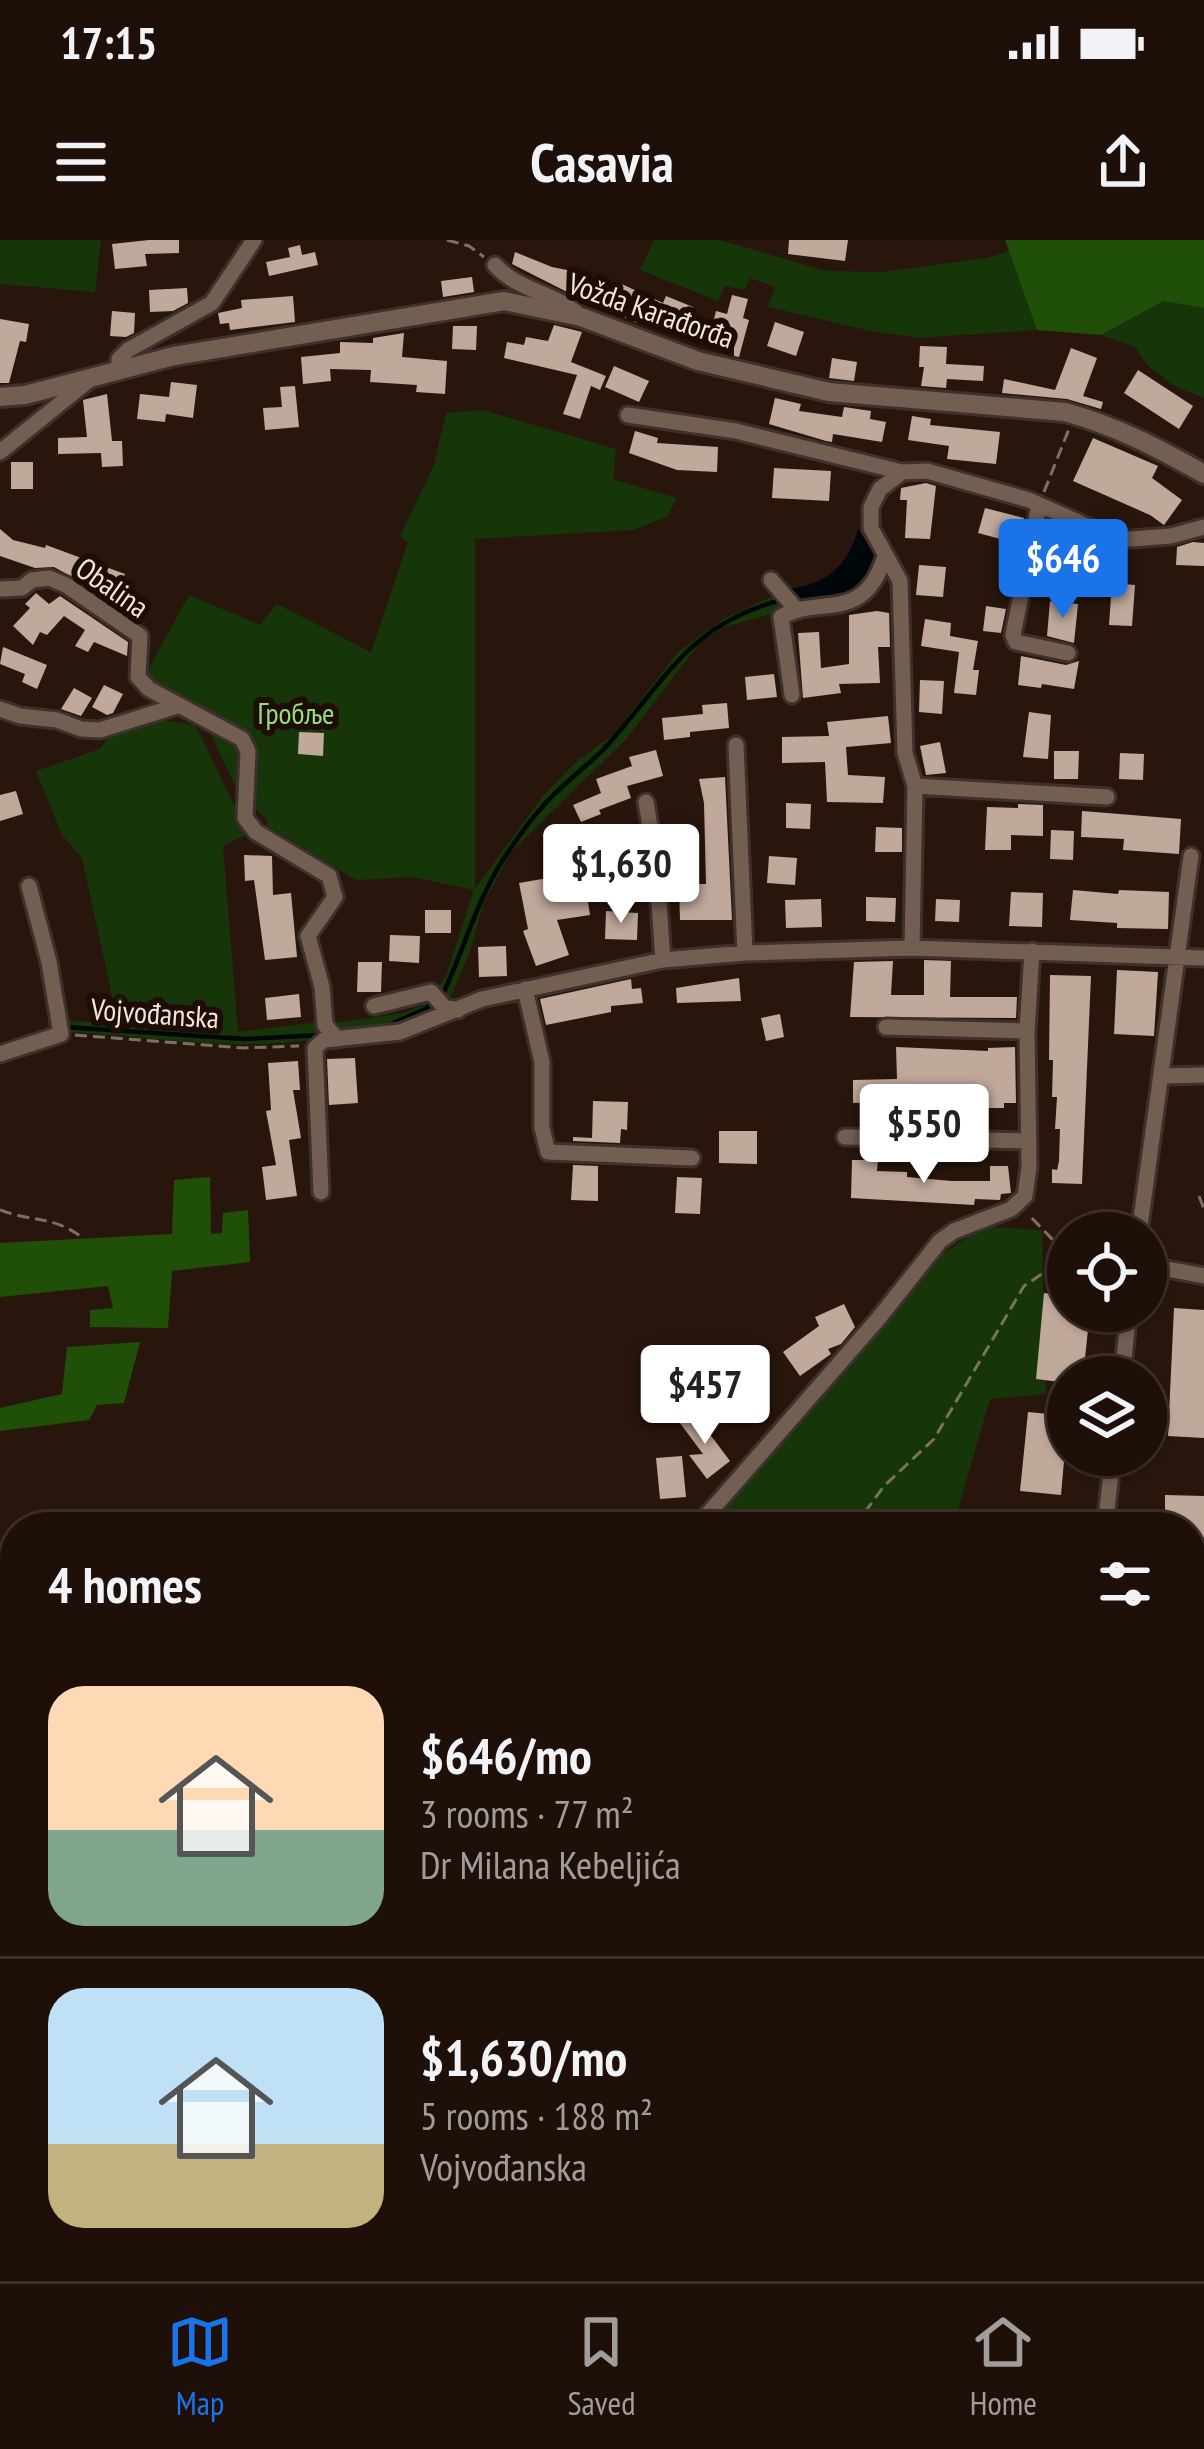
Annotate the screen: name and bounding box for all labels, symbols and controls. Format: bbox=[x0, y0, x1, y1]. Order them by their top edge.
text: 17:15 bbox=[60, 13, 157, 71]
text: Casavia bbox=[530, 127, 674, 197]
icon: menu bbox=[48, 129, 114, 195]
icon: share bbox=[1090, 129, 1156, 195]
street label: Vožda Karađorđa bbox=[563, 263, 740, 356]
pin: $646 bbox=[992, 519, 1134, 621]
text: $646 bbox=[1026, 532, 1100, 583]
street label: Obalina bbox=[69, 548, 157, 626]
park label: Гробље bbox=[258, 693, 334, 732]
pin: $1,630 bbox=[523, 824, 719, 926]
text: $1,630 bbox=[570, 837, 672, 888]
street label: Vojvođanska bbox=[89, 989, 221, 1036]
pin: $550 bbox=[853, 1084, 995, 1186]
text: $550 bbox=[887, 1097, 961, 1148]
map controls bbox=[1047, 1212, 1167, 1476]
button: locate bbox=[1047, 1212, 1167, 1332]
pin: $457 bbox=[634, 1345, 776, 1447]
button: layers bbox=[1047, 1356, 1167, 1476]
text: $457 bbox=[668, 1358, 742, 1409]
text: 4 homes bbox=[48, 1551, 202, 1617]
icon: filters bbox=[1092, 1551, 1158, 1617]
text: $646/mo bbox=[420, 1722, 592, 1788]
icon: home bbox=[144, 1734, 288, 1878]
text: 3 rooms · 77 m² bbox=[420, 1788, 634, 1839]
text: Dr Milana Kebeljića bbox=[420, 1839, 681, 1890]
text: $1,630/mo bbox=[420, 2024, 627, 2090]
icon: home bbox=[144, 2036, 288, 2180]
text: 5 rooms · 188 m² bbox=[420, 2090, 653, 2141]
text: Vojvođanska bbox=[420, 2141, 587, 2192]
tab: Map bbox=[167, 2309, 233, 2424]
tab: Saved bbox=[567, 2309, 635, 2424]
tab: Home bbox=[970, 2309, 1037, 2424]

